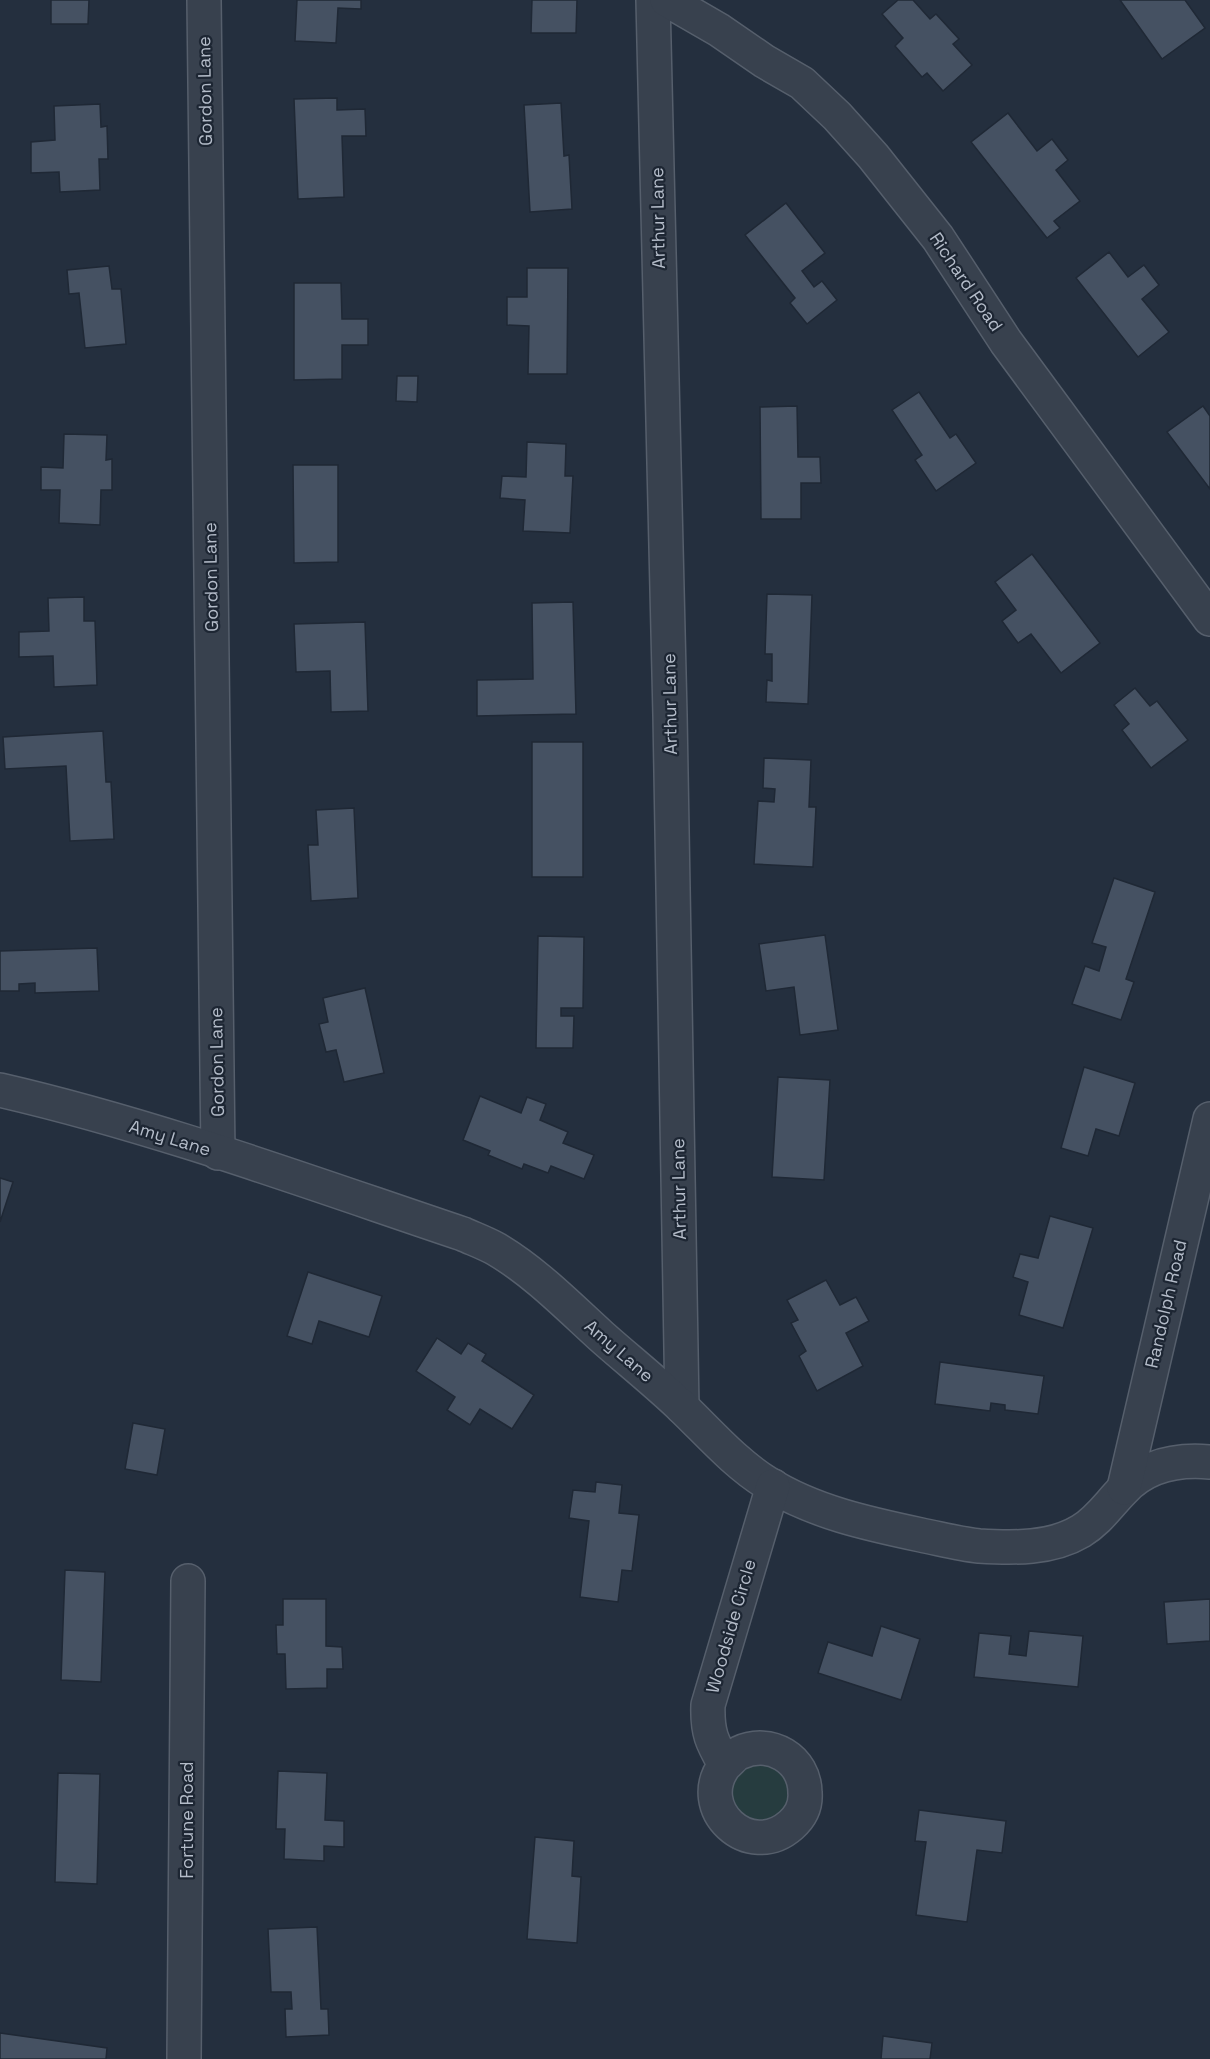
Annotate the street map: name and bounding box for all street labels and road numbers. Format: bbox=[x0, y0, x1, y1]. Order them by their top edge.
street label: Gordon Lane bbox=[192, 36, 217, 146]
street label: Arthur Lane bbox=[645, 167, 670, 269]
street label: Richard Road bbox=[925, 228, 1008, 336]
street label: Gordon Lane bbox=[198, 522, 223, 632]
street label: Arthur Lane bbox=[657, 653, 682, 755]
street label: Gordon Lane bbox=[204, 1007, 229, 1117]
street label: Amy Lane bbox=[127, 1114, 214, 1161]
street label: Arthur Lane bbox=[666, 1138, 691, 1240]
street label: Randolph Road bbox=[1140, 1237, 1191, 1370]
street label: Amy Lane bbox=[580, 1314, 659, 1387]
street label: Woodside Circle bbox=[700, 1556, 761, 1696]
street label: Fortune Road bbox=[175, 1761, 198, 1879]

